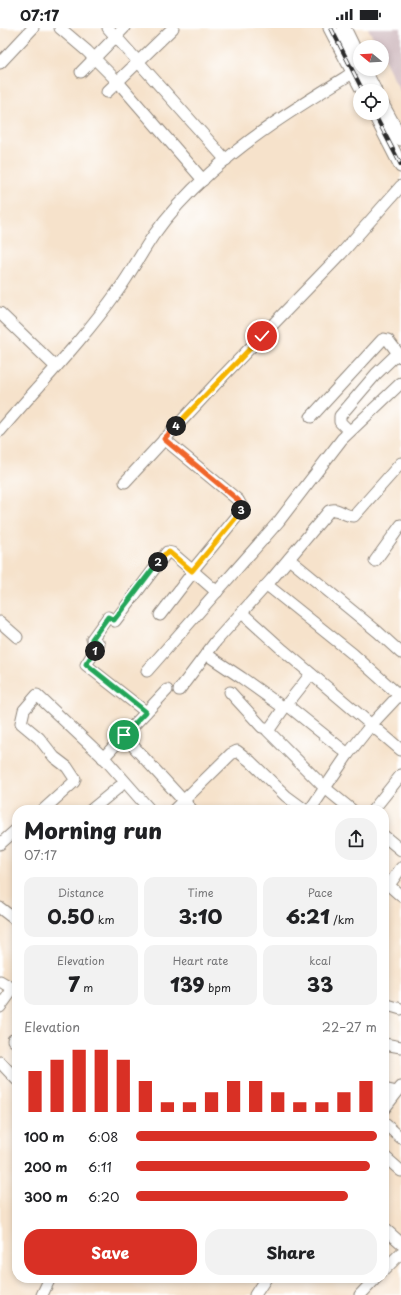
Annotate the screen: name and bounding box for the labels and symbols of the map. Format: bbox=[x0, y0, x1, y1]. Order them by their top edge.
north arrow bbox=[353, 40, 389, 76]
pin bbox=[245, 319, 279, 353]
pin: 4 bbox=[166, 416, 186, 436]
pin: 3 bbox=[231, 500, 251, 520]
pin: 2 bbox=[148, 552, 168, 572]
pin: 1 bbox=[85, 641, 105, 661]
pin bbox=[107, 718, 141, 752]

